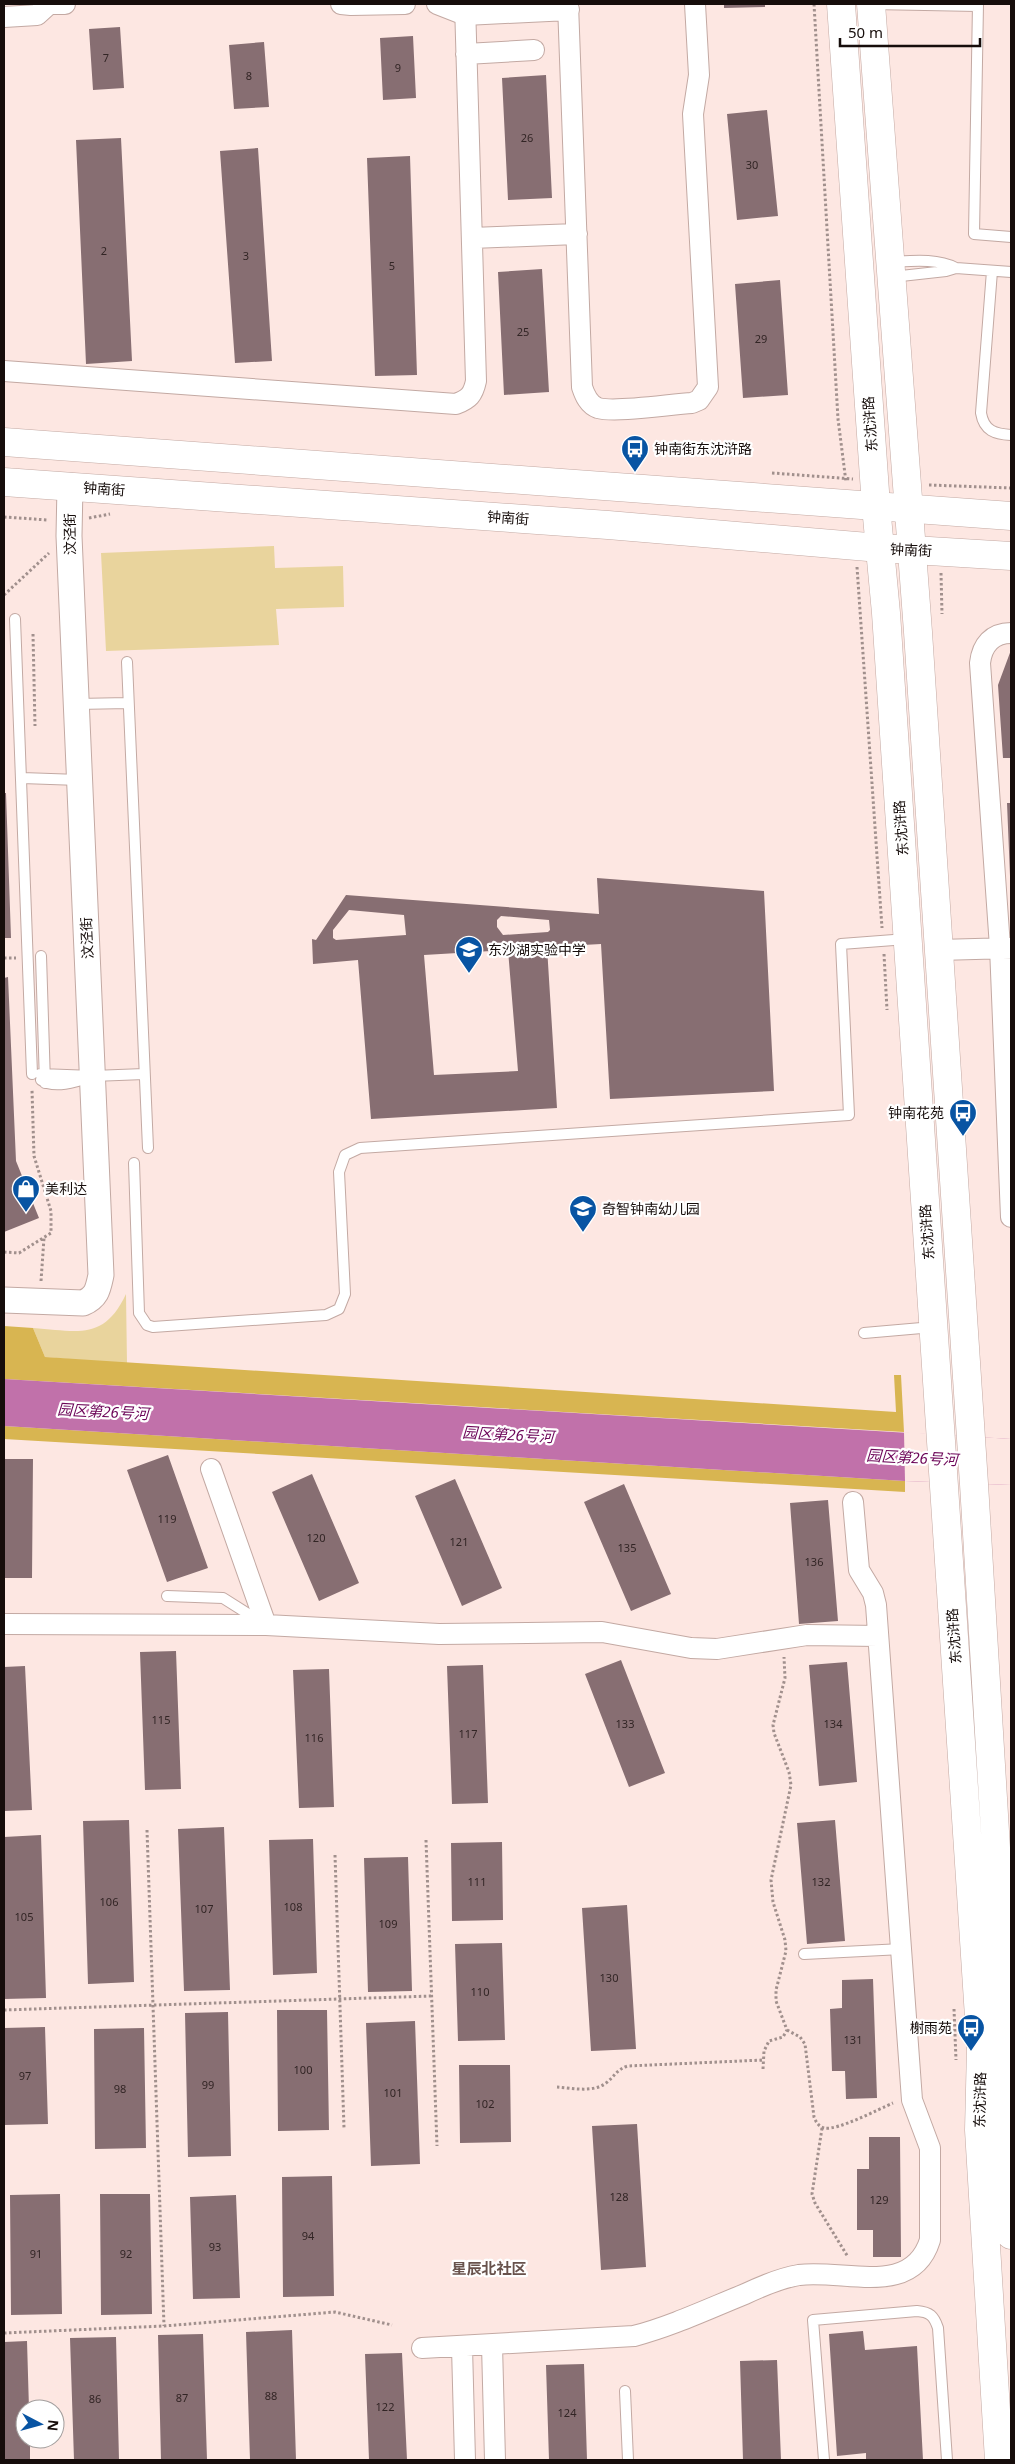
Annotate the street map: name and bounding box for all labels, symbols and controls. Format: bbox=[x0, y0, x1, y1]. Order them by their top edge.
scale bar bbox=[840, 15, 980, 47]
text: 50 m bbox=[848, 22, 883, 42]
house number: 7 bbox=[103, 50, 109, 65]
house number: 9 bbox=[395, 60, 401, 75]
house number: 8 bbox=[246, 68, 252, 83]
house number: 26 bbox=[521, 130, 533, 145]
house number: 30 bbox=[746, 157, 758, 172]
house number: 2 bbox=[101, 243, 107, 258]
house number: 3 bbox=[243, 248, 249, 263]
house number: 5 bbox=[389, 258, 395, 273]
house number: 25 bbox=[517, 324, 529, 339]
house number: 29 bbox=[755, 331, 767, 346]
street label: 东沈浒路 bbox=[858, 395, 881, 453]
bus stop icon: 钟南街东沈浒路 bbox=[620, 434, 650, 473]
place label: 钟南街东沈浒路 bbox=[654, 439, 752, 458]
street label: 钟南街 bbox=[82, 478, 126, 499]
street label: 钟南街 bbox=[486, 507, 530, 528]
street label: 汶泾街 bbox=[60, 513, 79, 555]
street label: 钟南街 bbox=[890, 539, 932, 560]
street label: 东沈浒路 bbox=[889, 799, 912, 857]
street label: 汶泾街 bbox=[76, 917, 97, 959]
school or university icon: 东沙湖实验中学 bbox=[454, 935, 484, 974]
place label: 东沙湖实验中学 bbox=[488, 940, 586, 959]
bus stop icon: 钟南花苑 bbox=[948, 1098, 978, 1137]
place label: 钟南花苑 bbox=[888, 1103, 944, 1122]
shop icon: 美利达 bbox=[11, 1174, 41, 1213]
place label: 美利达 bbox=[45, 1179, 87, 1198]
school or university icon: 奇智钟南幼儿园 bbox=[568, 1194, 598, 1233]
place label: 奇智钟南幼儿园 bbox=[602, 1199, 700, 1218]
street label: 东沈浒路 bbox=[915, 1203, 938, 1261]
water label: 园区第26号河 bbox=[57, 1399, 152, 1424]
water label: 园区第26号河 bbox=[462, 1422, 557, 1447]
water label: 园区第26号河 bbox=[866, 1445, 961, 1470]
house number: 119 bbox=[158, 1511, 176, 1526]
house number: 120 bbox=[307, 1530, 325, 1545]
house number: 121 bbox=[450, 1534, 468, 1549]
house number: 135 bbox=[618, 1540, 636, 1555]
house number: 136 bbox=[805, 1554, 823, 1569]
street label: 东沈浒路 bbox=[942, 1607, 965, 1665]
house number: 115 bbox=[152, 1712, 170, 1727]
house number: 133 bbox=[616, 1716, 634, 1731]
house number: 134 bbox=[824, 1716, 843, 1731]
house number: 117 bbox=[459, 1726, 477, 1741]
house number: 116 bbox=[305, 1730, 323, 1745]
house number: 111 bbox=[468, 1874, 486, 1889]
house number: 132 bbox=[812, 1874, 830, 1889]
house number: 106 bbox=[100, 1894, 118, 1909]
house number: 108 bbox=[284, 1899, 302, 1914]
house number: 107 bbox=[195, 1901, 213, 1916]
house number: 105 bbox=[15, 1909, 33, 1924]
house number: 109 bbox=[379, 1916, 397, 1931]
house number: 130 bbox=[600, 1970, 618, 1985]
house number: 110 bbox=[471, 1984, 489, 1999]
bus stop icon: 榭雨苑 bbox=[956, 2013, 986, 2052]
place label: 榭雨苑 bbox=[910, 2018, 952, 2037]
house number: 131 bbox=[844, 2032, 862, 2047]
house number: 100 bbox=[294, 2062, 312, 2077]
house number: 97 bbox=[19, 2068, 31, 2083]
street label: 东沈浒路 bbox=[970, 2072, 989, 2128]
house number: 99 bbox=[202, 2077, 214, 2092]
house number: 98 bbox=[114, 2081, 126, 2096]
house number: 101 bbox=[384, 2085, 402, 2100]
house number: 102 bbox=[476, 2096, 494, 2111]
house number: 128 bbox=[610, 2189, 628, 2204]
house number: 129 bbox=[870, 2192, 888, 2207]
house number: 94 bbox=[302, 2228, 315, 2243]
house number: 93 bbox=[209, 2239, 221, 2254]
house number: 91 bbox=[30, 2246, 42, 2261]
house number: 92 bbox=[120, 2246, 132, 2261]
district label: 星辰北社区 bbox=[451, 2258, 527, 2278]
house number: 88 bbox=[265, 2388, 277, 2403]
house number: 87 bbox=[176, 2390, 188, 2405]
house number: 86 bbox=[89, 2391, 101, 2406]
north arrow bbox=[15, 2399, 65, 2449]
house number: 122 bbox=[376, 2399, 394, 2414]
house number: 124 bbox=[558, 2405, 577, 2420]
text: N bbox=[43, 2419, 63, 2432]

